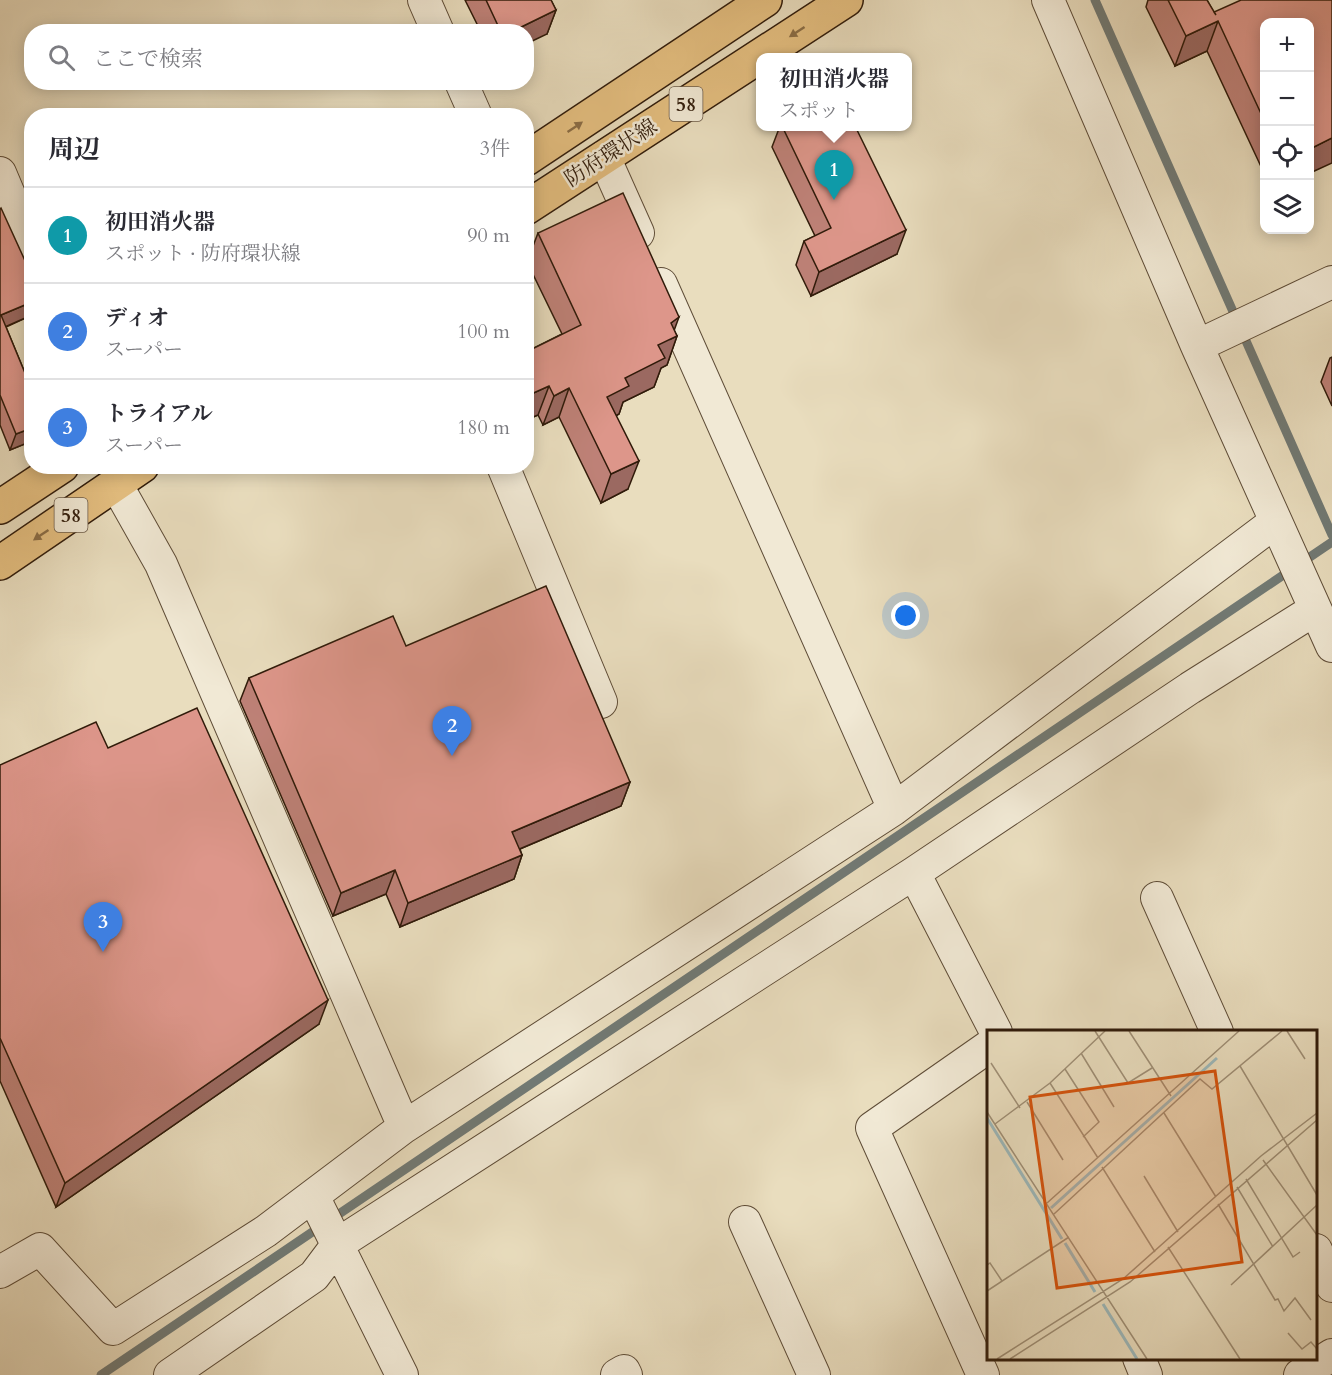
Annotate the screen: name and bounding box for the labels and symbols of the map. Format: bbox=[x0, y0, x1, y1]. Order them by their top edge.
one-way arrow bbox=[789, 26, 805, 38]
road number: 58 bbox=[670, 87, 702, 121]
street label: 防府環状線 bbox=[559, 112, 663, 194]
one-way arrow bbox=[567, 122, 583, 133]
pin: 1 bbox=[814, 150, 854, 200]
road number: 58 bbox=[54, 498, 88, 532]
one-way arrow bbox=[34, 529, 50, 541]
your location bbox=[891, 601, 920, 630]
pin: 2 bbox=[432, 706, 472, 756]
pin: 3 bbox=[84, 902, 122, 952]
inset map bbox=[987, 1030, 1317, 1360]

